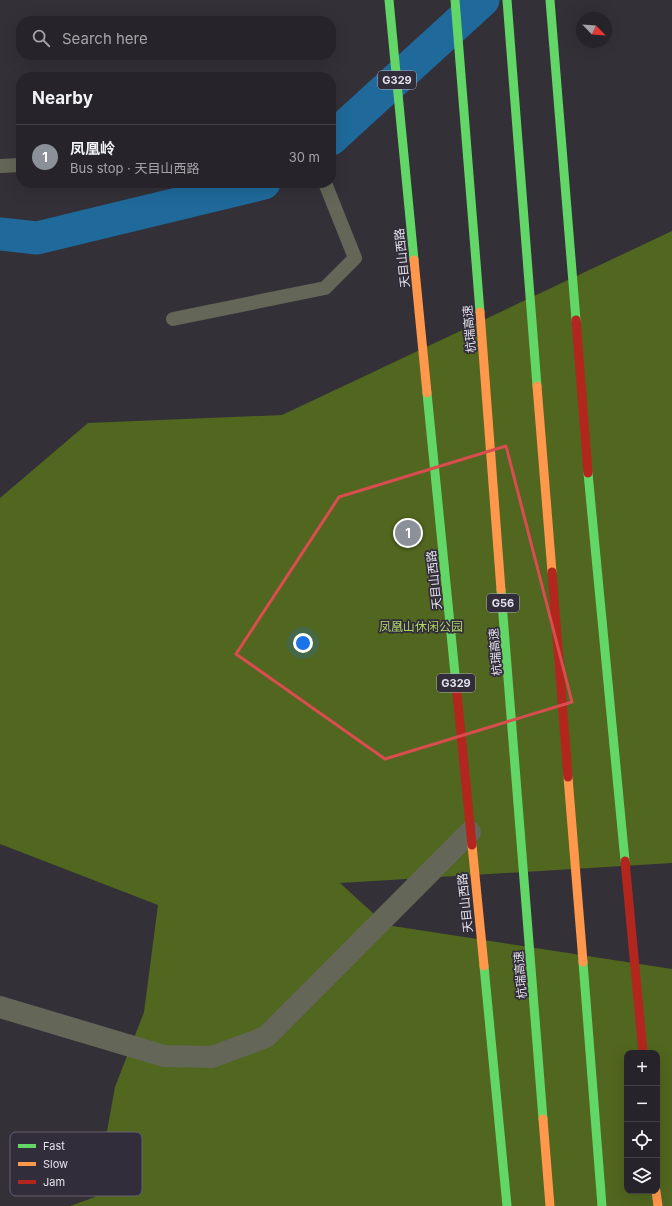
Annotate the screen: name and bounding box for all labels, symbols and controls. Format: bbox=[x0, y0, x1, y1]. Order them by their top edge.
north arrow bbox=[576, 12, 612, 48]
search box bbox=[16, 16, 336, 60]
icon: search bbox=[30, 27, 52, 49]
text: Search here bbox=[62, 29, 148, 48]
road number: G329 bbox=[378, 71, 416, 89]
text: Nearby bbox=[32, 88, 93, 108]
text: 凤凰岭 bbox=[70, 139, 115, 158]
text: 1 bbox=[42, 149, 48, 165]
text: 30 m bbox=[289, 149, 320, 165]
text: Bus stop · 天目山西路 bbox=[70, 160, 200, 176]
street label: 天目山西路 bbox=[391, 227, 413, 289]
street label: 杭瑞高速 bbox=[459, 304, 479, 354]
pin: 1 bbox=[395, 518, 421, 548]
street label: 天目山西路 bbox=[423, 549, 445, 611]
road number: G56 bbox=[487, 594, 519, 612]
park label: 凤凰山休闲公园 bbox=[379, 619, 463, 634]
street label: 杭瑞高速 bbox=[485, 627, 505, 677]
your location bbox=[293, 633, 313, 653]
road number: G329 bbox=[437, 674, 475, 692]
street label: 天目山西路 bbox=[454, 872, 476, 934]
street label: 杭瑞高速 bbox=[510, 950, 530, 1000]
map controls bbox=[624, 1050, 660, 1194]
button: + bbox=[624, 1050, 660, 1086]
button: − bbox=[624, 1086, 660, 1122]
button: locate bbox=[624, 1122, 660, 1158]
legend bbox=[10, 1132, 142, 1196]
text: Fast bbox=[43, 1139, 65, 1153]
text: Slow bbox=[43, 1157, 68, 1171]
button: layers bbox=[624, 1158, 660, 1194]
text: Jam bbox=[43, 1175, 65, 1189]

